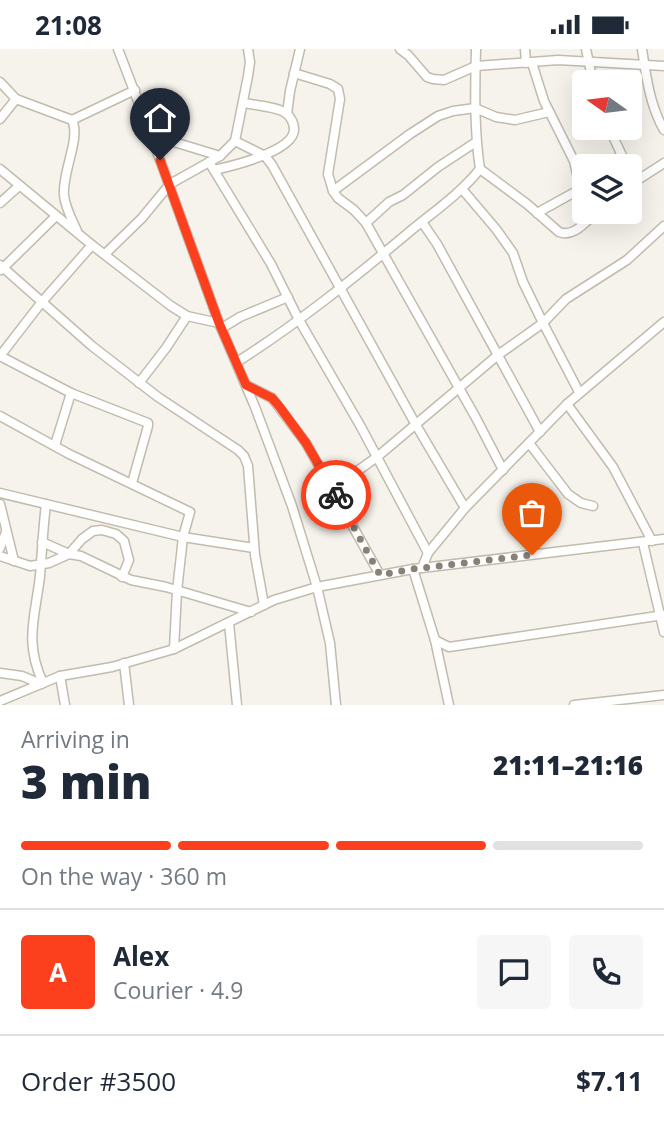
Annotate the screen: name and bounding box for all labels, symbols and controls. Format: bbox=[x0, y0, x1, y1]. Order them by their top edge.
text: 21:08 bbox=[35, 7, 102, 43]
north arrow bbox=[572, 70, 642, 140]
map controls bbox=[572, 70, 642, 224]
pin bbox=[130, 88, 190, 160]
icon: home bbox=[141, 99, 179, 137]
button: layers bbox=[572, 154, 642, 224]
courier bbox=[301, 460, 371, 530]
icon: bike bbox=[317, 476, 355, 514]
pin bbox=[502, 483, 562, 555]
icon: bag bbox=[513, 494, 551, 532]
text: Arriving in bbox=[21, 723, 130, 755]
text: 21:11–21:16 bbox=[493, 747, 643, 783]
text: 3 min bbox=[21, 750, 152, 812]
text: On the way · 360 m bbox=[21, 860, 227, 892]
button: chat bbox=[477, 935, 551, 1009]
button: phone bbox=[569, 935, 643, 1009]
text: Alex bbox=[113, 938, 169, 974]
text: A bbox=[49, 954, 67, 990]
text: Courier · 4.9 bbox=[113, 974, 243, 1006]
text: Order #3500 bbox=[21, 1063, 176, 1099]
text: $7.11 bbox=[576, 1063, 643, 1099]

